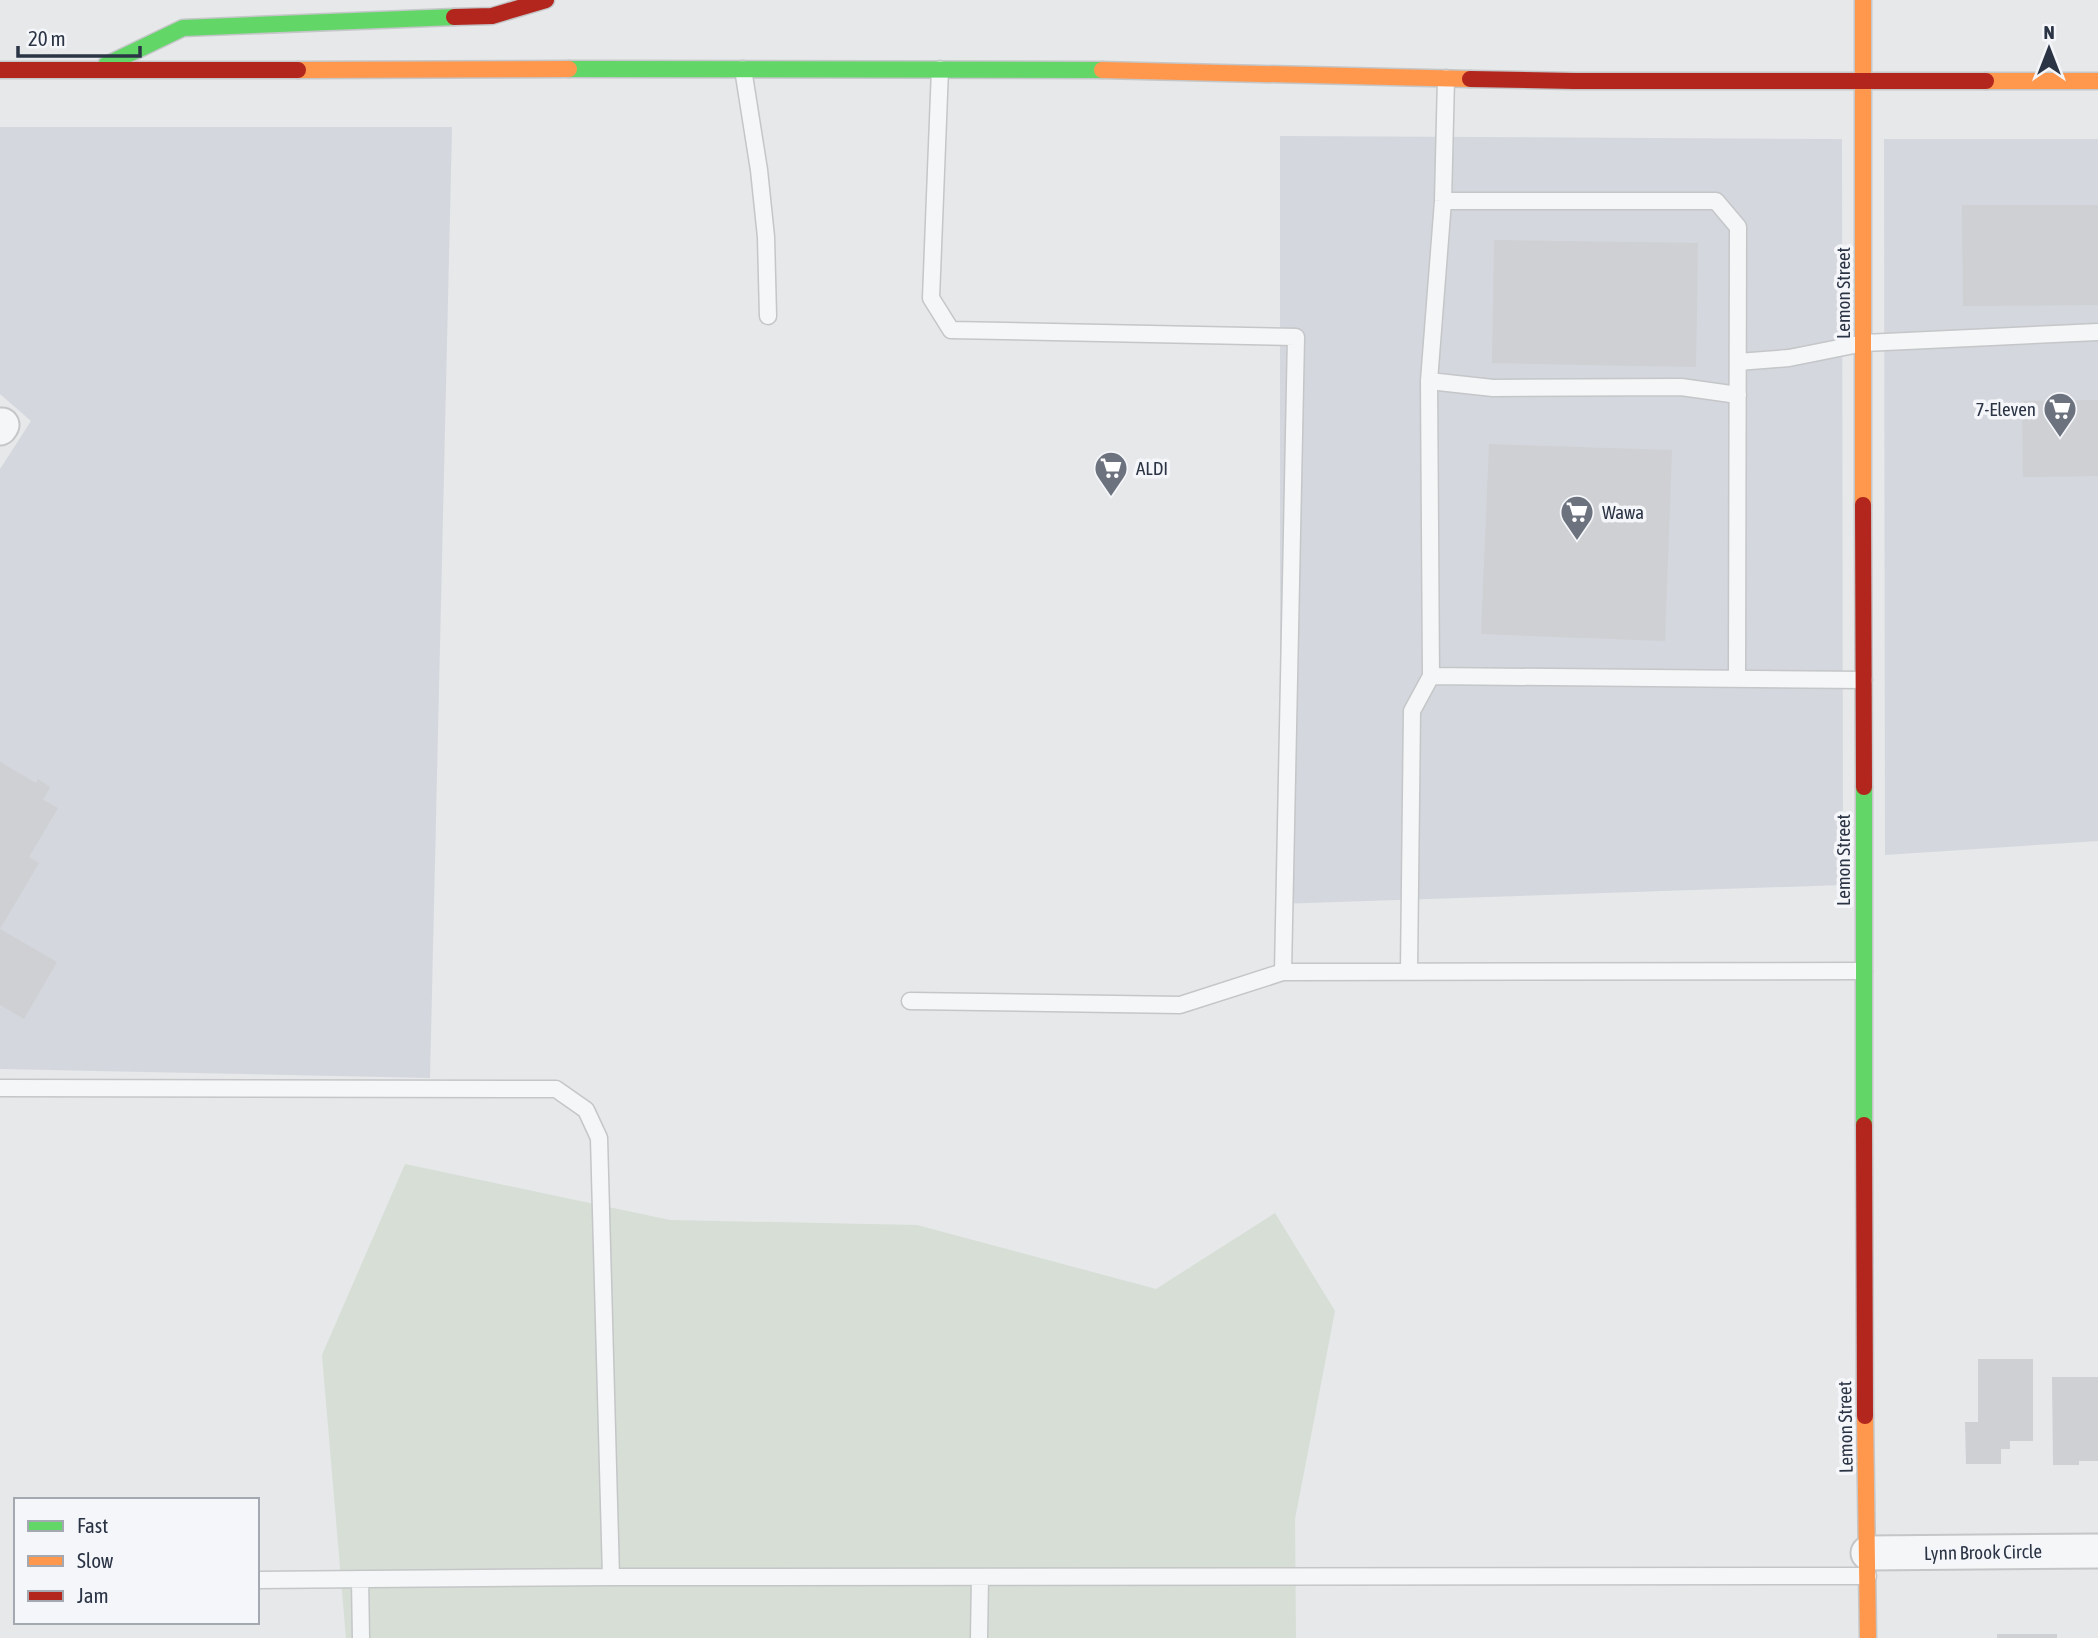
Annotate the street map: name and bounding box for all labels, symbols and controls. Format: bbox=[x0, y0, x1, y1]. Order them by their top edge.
scale bar bbox=[18, 14, 140, 58]
north arrow bbox=[2014, 14, 2084, 84]
text: N bbox=[2043, 21, 2055, 43]
text: 20 m bbox=[28, 26, 66, 50]
street label: Lemon Street bbox=[1832, 247, 1854, 339]
supermarket icon: 7-Eleven bbox=[2041, 390, 2079, 439]
place label: 7-Eleven bbox=[1975, 398, 2036, 420]
supermarket icon: ALDI bbox=[1092, 449, 1130, 498]
place label: ALDI bbox=[1136, 457, 1168, 479]
supermarket icon: Wawa bbox=[1558, 493, 1596, 542]
place label: Wawa bbox=[1602, 501, 1644, 523]
street label: Lemon Street bbox=[1832, 814, 1854, 906]
street label: Lemon Street bbox=[1833, 1381, 1857, 1473]
legend bbox=[14, 1498, 259, 1624]
text: Fast bbox=[77, 1513, 108, 1537]
street label: Lynn Brook Circle bbox=[1924, 1540, 2042, 1564]
text: Slow bbox=[77, 1548, 114, 1572]
text: Jam bbox=[77, 1583, 109, 1607]

